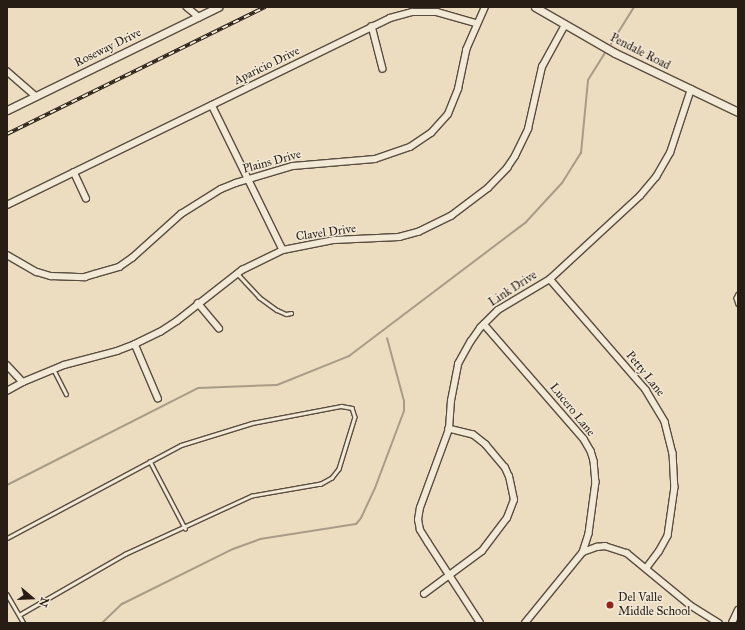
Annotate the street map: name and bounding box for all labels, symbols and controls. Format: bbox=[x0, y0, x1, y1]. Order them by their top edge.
street label: Roseway Drive bbox=[72, 26, 144, 70]
street label: Pendale Road bbox=[608, 31, 672, 73]
street label: Aparicio Drive bbox=[232, 44, 302, 88]
street label: Plains Drive bbox=[241, 147, 303, 177]
street label: Clavel Drive bbox=[295, 222, 357, 244]
street label: Link Drive bbox=[486, 268, 540, 310]
street label: Petty Lane bbox=[623, 349, 667, 399]
street label: Lucero Lane bbox=[546, 381, 598, 439]
north arrow bbox=[12, 578, 52, 618]
place label: Del Valle Middle School bbox=[618, 591, 691, 619]
text: N bbox=[36, 596, 51, 609]
marker: Del Valle Middle School bbox=[605, 600, 615, 610]

